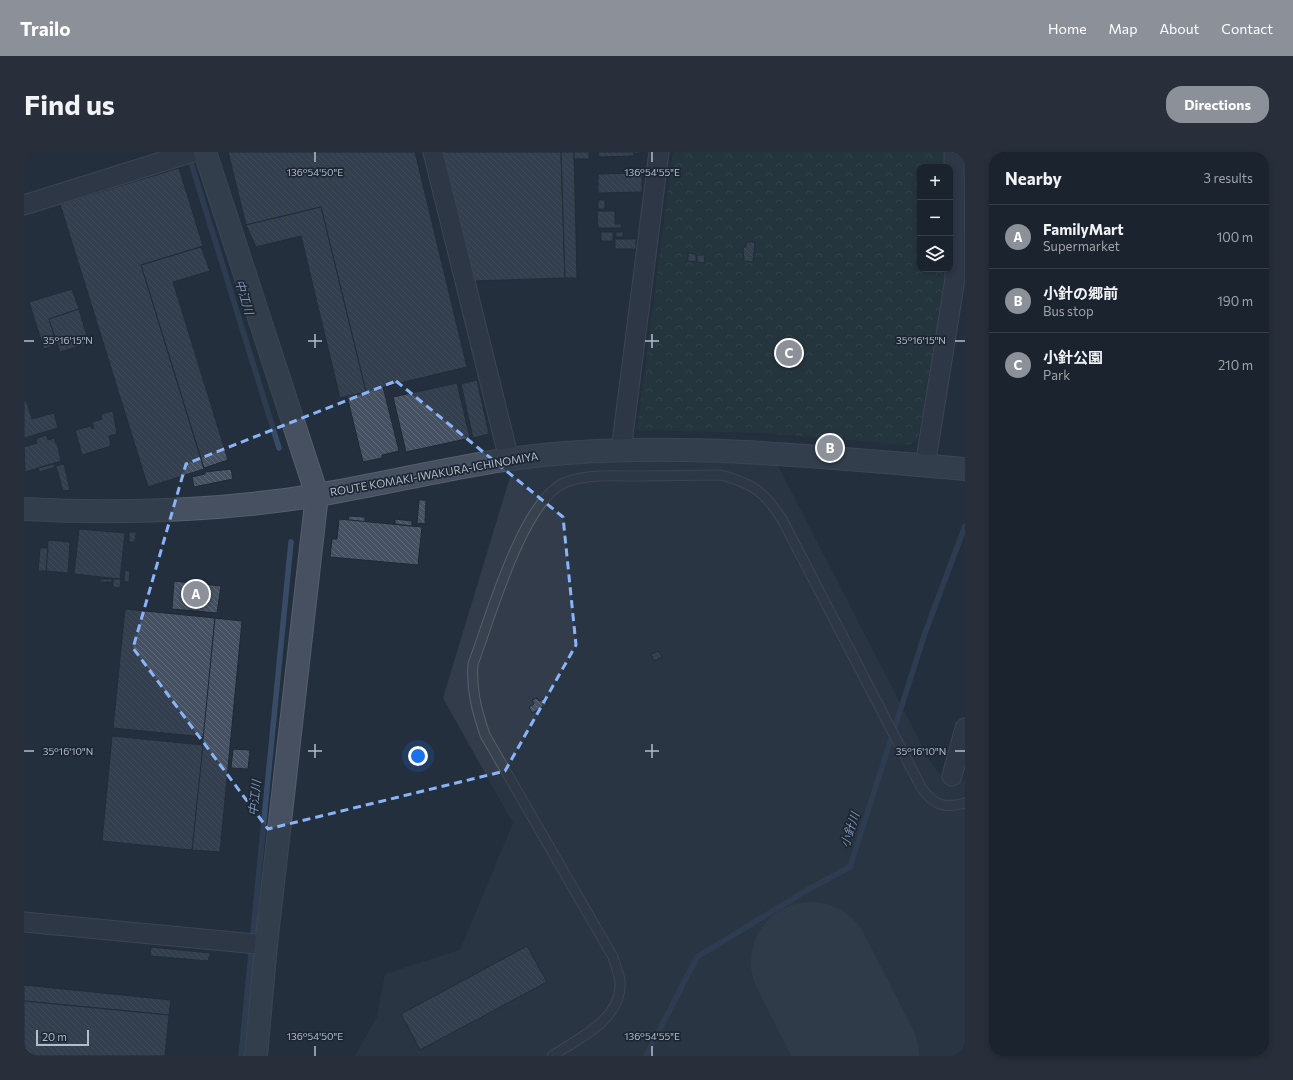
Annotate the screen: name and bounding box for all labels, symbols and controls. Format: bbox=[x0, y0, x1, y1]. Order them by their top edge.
text: Trailo bbox=[20, 17, 71, 40]
text: Home bbox=[1048, 20, 1087, 37]
text: Map bbox=[1109, 20, 1137, 37]
text: About bbox=[1159, 20, 1199, 37]
text: Contact bbox=[1221, 20, 1273, 37]
button: Directions bbox=[1166, 86, 1269, 123]
text: Find us bbox=[24, 87, 115, 121]
map controls bbox=[917, 164, 953, 272]
button: + bbox=[917, 164, 953, 200]
text: 136°54'50"E bbox=[287, 166, 343, 178]
text: 136°54'55"E bbox=[624, 166, 680, 178]
text: Nearby bbox=[1005, 168, 1062, 189]
text: 3 results bbox=[1204, 170, 1253, 186]
button: − bbox=[917, 200, 953, 236]
text: FamilyMart bbox=[1043, 220, 1124, 238]
text: A bbox=[1013, 229, 1023, 245]
text: 100 m bbox=[1217, 229, 1253, 245]
button: layers bbox=[917, 236, 953, 272]
text: Supermarket bbox=[1043, 238, 1120, 254]
water label: 中江川 bbox=[233, 277, 257, 318]
text: 小針の郷前 bbox=[1043, 284, 1118, 302]
text: B bbox=[1014, 293, 1022, 309]
text: 190 m bbox=[1217, 293, 1253, 309]
text: Bus stop bbox=[1043, 303, 1094, 319]
text: 35°16'15"N bbox=[43, 334, 93, 346]
text: 35°16'15"N bbox=[896, 334, 946, 346]
pin: C bbox=[776, 338, 802, 368]
text: 小針公園 bbox=[1043, 348, 1103, 366]
text: C bbox=[1014, 357, 1022, 373]
text: 210 m bbox=[1218, 357, 1253, 373]
text: Park bbox=[1043, 367, 1070, 383]
pin: B bbox=[817, 433, 843, 463]
street label: ROUTE KOMAKI-IWAKURA-ICHINOMIYA bbox=[329, 449, 539, 498]
pin: A bbox=[183, 579, 209, 609]
text: 35°16'10"N bbox=[43, 745, 93, 757]
text: 35°16'10"N bbox=[896, 745, 946, 757]
your location bbox=[408, 746, 428, 766]
water label: 中江川 bbox=[245, 777, 263, 817]
water label: 小針川 bbox=[837, 809, 862, 849]
scale bar bbox=[36, 1028, 89, 1047]
text: 20 m bbox=[42, 1030, 67, 1043]
text: 136°54'50"E bbox=[287, 1030, 343, 1042]
text: 136°54'55"E bbox=[624, 1030, 680, 1042]

